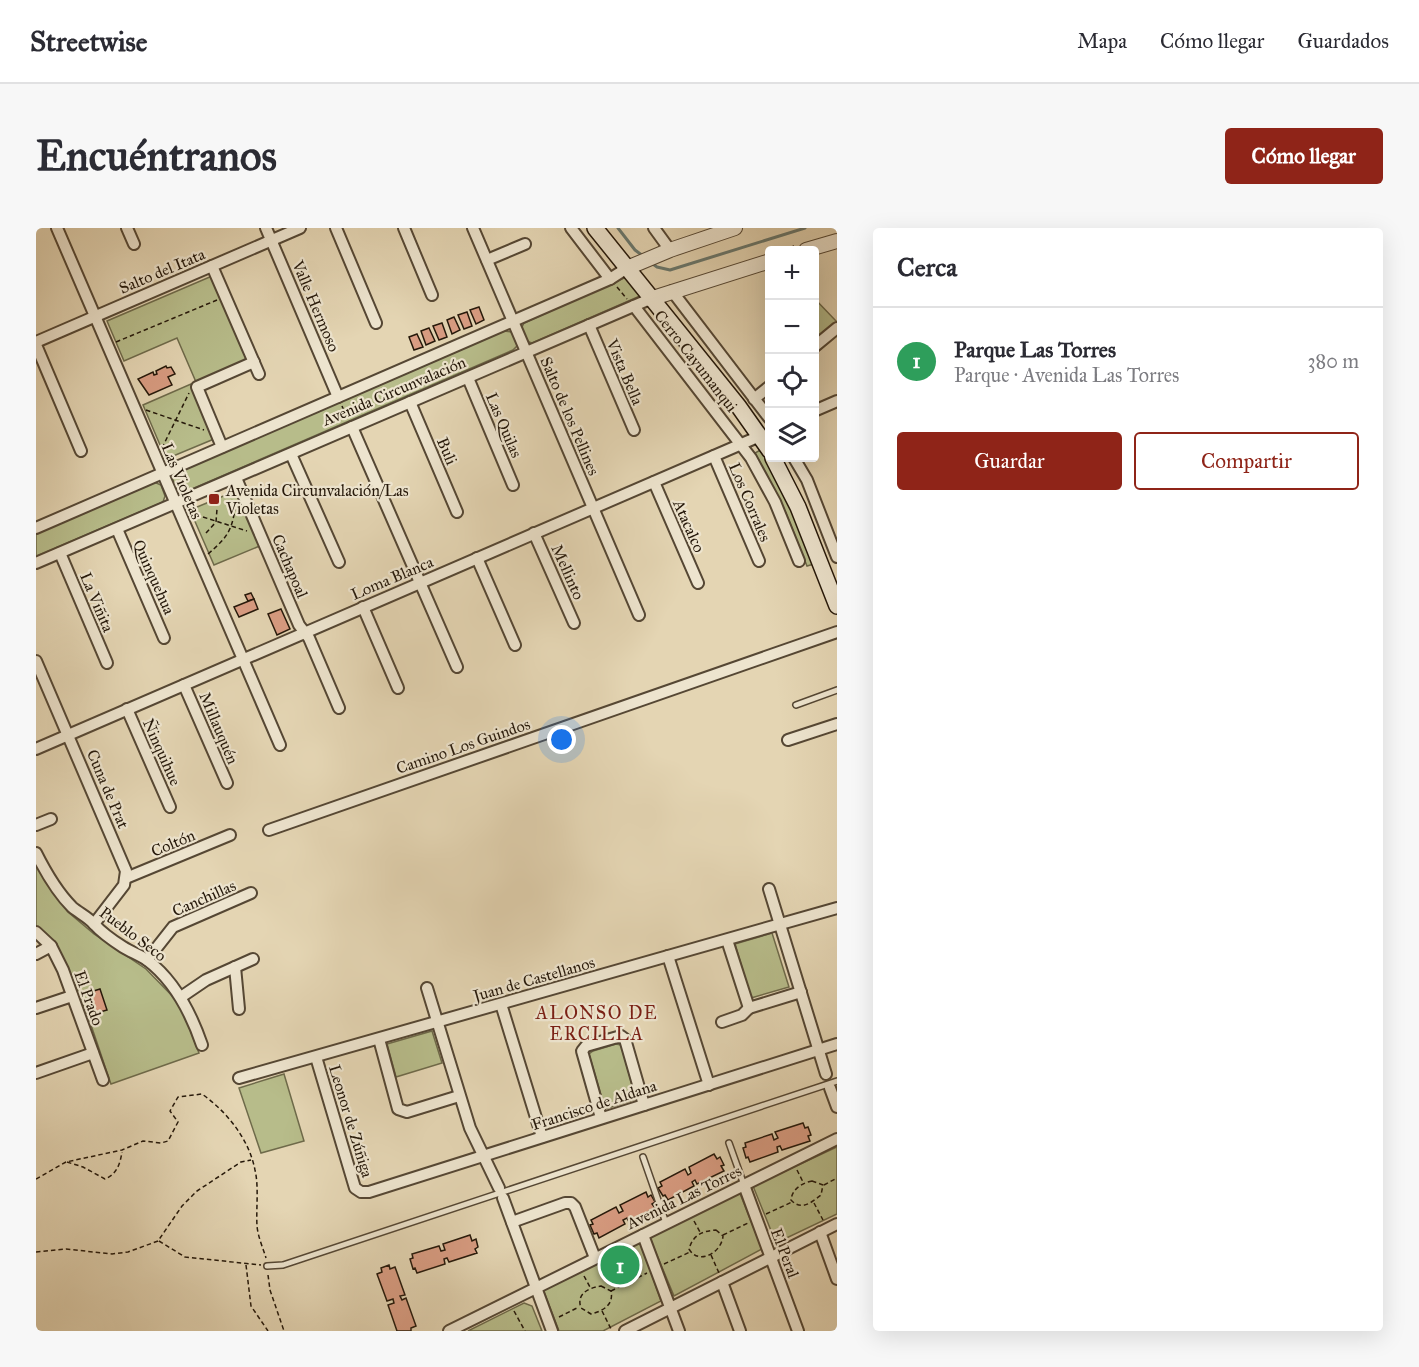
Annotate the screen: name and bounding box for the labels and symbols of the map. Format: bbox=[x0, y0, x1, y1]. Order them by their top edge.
street label: Salto del Itata bbox=[116, 244, 208, 298]
street label: Valle Hermoso bbox=[288, 257, 344, 354]
street label: Cerro Cayumanqui bbox=[650, 306, 742, 417]
street label: Vista Bella bbox=[602, 335, 647, 408]
street label: Avenida Circunvalación bbox=[319, 352, 469, 430]
street label: Salto de los Pellines bbox=[536, 354, 604, 478]
street label: Las Quilas bbox=[482, 390, 526, 461]
street label: Buli bbox=[433, 434, 461, 468]
street label: Las Violetas bbox=[158, 440, 207, 522]
street label: Los Corrales bbox=[725, 460, 775, 544]
place label: Avenida Circunvalación/Las Violetas bbox=[225, 481, 409, 518]
marker: Avenida Circunvalación/Las Violetas bbox=[207, 492, 221, 506]
street label: Atacalco bbox=[669, 496, 709, 555]
street label: Cachapoal bbox=[268, 531, 312, 601]
street label: Quinquehua bbox=[128, 537, 179, 618]
street label: Mellinto bbox=[547, 541, 589, 603]
street label: Loma Blanca bbox=[348, 552, 436, 604]
street label: La Viñita bbox=[76, 569, 118, 635]
street label: Millauquén bbox=[194, 689, 243, 768]
street label: Camino Los Guindos bbox=[394, 714, 533, 778]
street label: Ñinquihue bbox=[138, 715, 186, 789]
your location bbox=[547, 725, 576, 754]
street label: Cuna de Prat bbox=[83, 747, 133, 832]
street label: Coltón bbox=[148, 825, 198, 861]
street label: Canchillas bbox=[169, 876, 239, 920]
street label: Pueblo Seco bbox=[96, 903, 170, 965]
street label: Juan de Castellanos bbox=[469, 953, 597, 1007]
street label: El Prado bbox=[70, 968, 108, 1028]
district label: ALONSO DE ERCILLA bbox=[535, 1002, 658, 1045]
street label: Leonor de Zúñiga bbox=[324, 1062, 377, 1180]
street label: Francisco de Aldana bbox=[529, 1076, 659, 1134]
street label: Avenida Las Torres bbox=[623, 1161, 745, 1233]
street label: El Peral bbox=[767, 1225, 803, 1281]
pin: 1 bbox=[600, 1242, 640, 1288]

